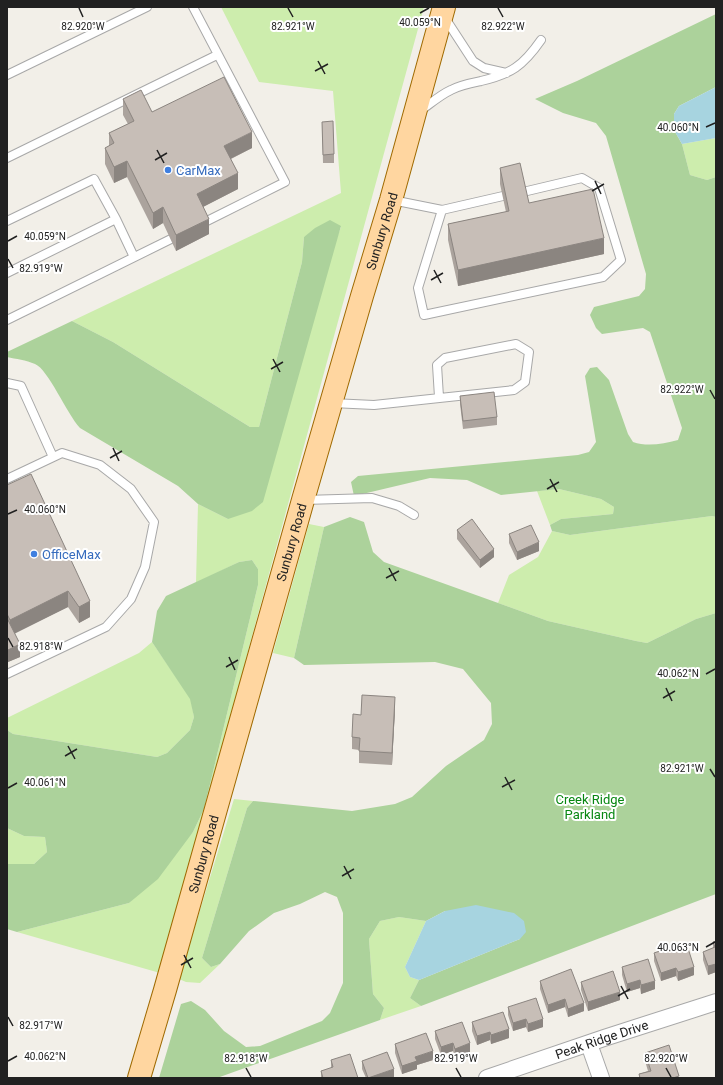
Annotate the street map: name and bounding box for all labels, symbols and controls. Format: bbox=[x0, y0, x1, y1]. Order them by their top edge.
text: 40.059°N bbox=[399, 17, 441, 28]
text: 82.920°W bbox=[61, 21, 105, 32]
text: 82.921°W bbox=[271, 21, 315, 32]
text: 82.922°W bbox=[481, 21, 525, 32]
text: 40.060°N bbox=[657, 122, 699, 133]
place label: CarMax bbox=[176, 163, 221, 178]
marker: CarMax bbox=[163, 165, 173, 175]
street label: Sunbury Road bbox=[363, 191, 400, 272]
text: 40.059°N bbox=[24, 231, 66, 242]
text: 82.919°W bbox=[19, 263, 63, 274]
text: 82.922°W bbox=[660, 384, 704, 395]
street label: Sunbury Road bbox=[273, 501, 309, 583]
text: 40.060°N bbox=[24, 504, 66, 515]
place label: OfficeMax bbox=[42, 547, 101, 562]
marker: OfficeMax bbox=[29, 549, 39, 559]
text: 82.918°W bbox=[19, 641, 63, 652]
text: 40.062°N bbox=[657, 668, 699, 679]
text: 82.921°W bbox=[660, 763, 704, 774]
text: 40.061°N bbox=[24, 777, 66, 788]
park label: Creek Ridge Parkland bbox=[555, 792, 625, 822]
street label: Sunbury Road bbox=[185, 813, 221, 895]
text: 40.063°N bbox=[657, 942, 699, 953]
street label: Peak Ridge Drive bbox=[553, 1017, 650, 1062]
text: 82.917°W bbox=[19, 1020, 63, 1031]
text: 40.062°N bbox=[24, 1051, 66, 1062]
text: 82.918°W bbox=[224, 1053, 268, 1064]
text: 82.919°W bbox=[434, 1053, 478, 1064]
text: 82.920°W bbox=[644, 1053, 688, 1064]

